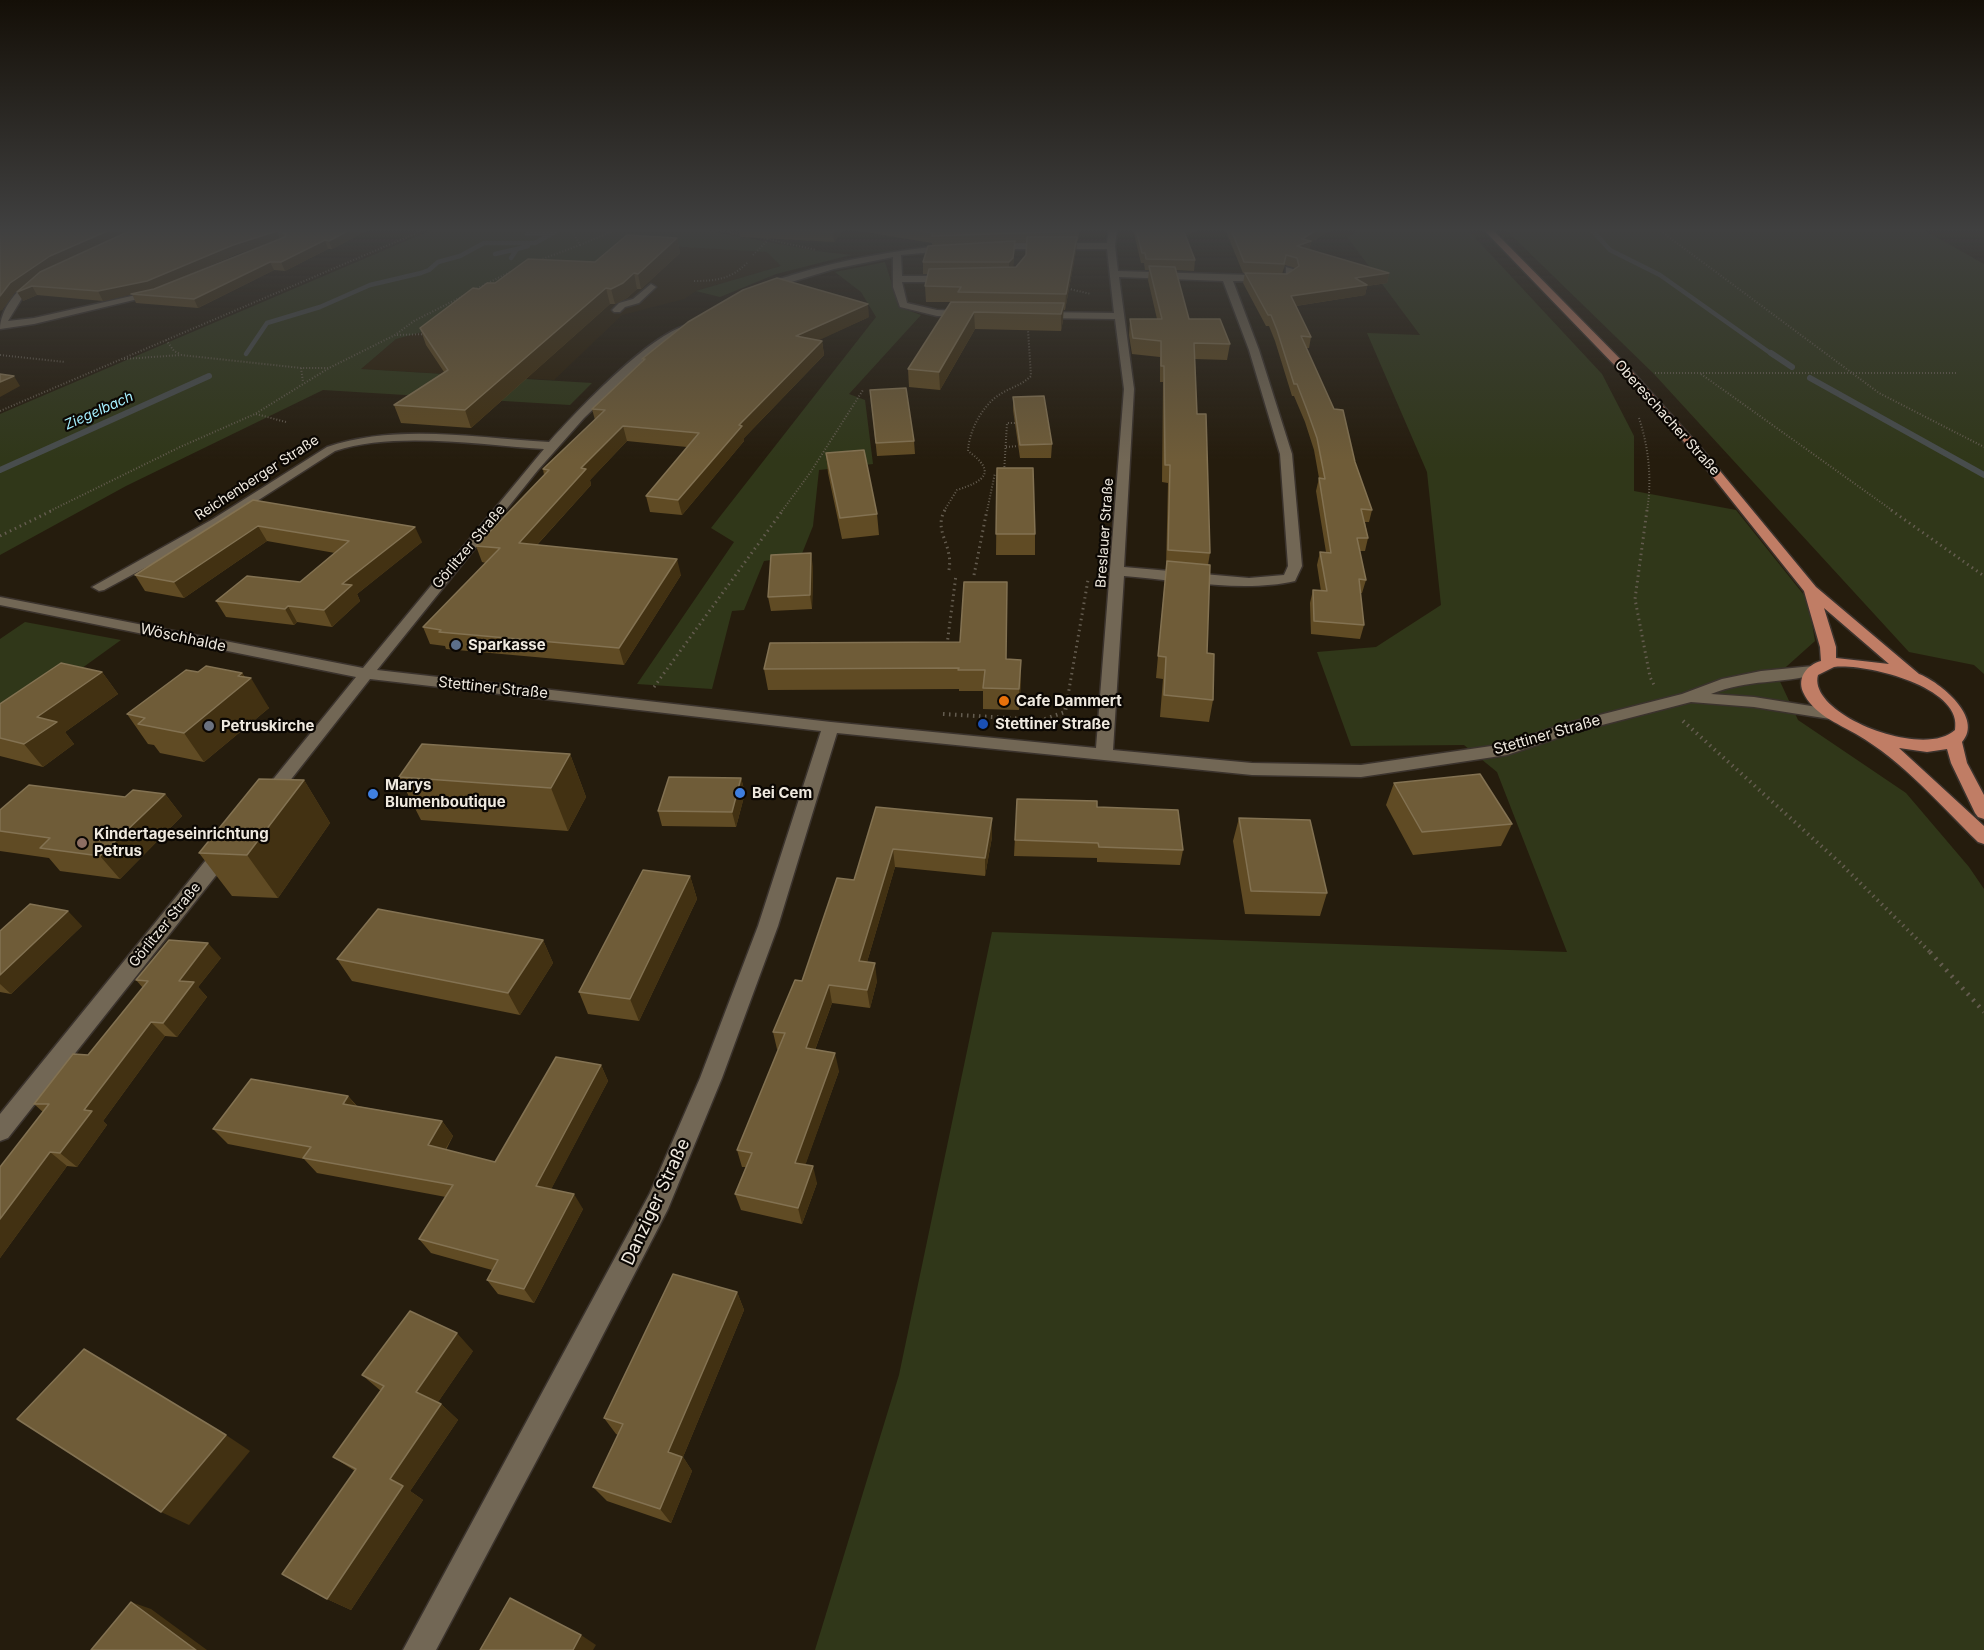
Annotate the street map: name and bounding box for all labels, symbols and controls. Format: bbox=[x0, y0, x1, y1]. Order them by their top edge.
street label: Obereschacher Straße bbox=[1611, 357, 1723, 479]
water label: Ziegelbach bbox=[62, 388, 136, 434]
street label: Reichenberger Straße bbox=[192, 432, 322, 524]
street label: Breslauer Straße bbox=[1093, 477, 1117, 589]
street label: Görlitzer Straße bbox=[429, 502, 509, 592]
street label: Wöschhalde bbox=[138, 620, 228, 656]
place label: Sparkasse bbox=[468, 636, 546, 654]
marker: Sparkasse bbox=[449, 638, 463, 652]
street label: Stettiner Straße bbox=[437, 673, 549, 703]
place label: Cafe Dammert bbox=[1016, 692, 1122, 710]
marker: Cafe Dammert bbox=[997, 694, 1011, 708]
street label: Stettiner Straße bbox=[1492, 711, 1602, 759]
place label: Stettiner Straße bbox=[995, 715, 1110, 733]
place label: Petruskirche bbox=[221, 717, 314, 735]
marker: Stettiner Straße bbox=[976, 717, 990, 731]
marker: Petruskirche bbox=[202, 719, 216, 733]
place label: Marys Blumenboutique bbox=[385, 776, 506, 811]
place label: Bei Cem bbox=[752, 784, 812, 802]
marker: Bei Cem bbox=[733, 786, 747, 800]
marker: Marys Blumenboutique bbox=[366, 787, 380, 801]
place label: Kindertageseinrichtung Petrus bbox=[94, 825, 269, 860]
marker: Kindertageseinrichtung Petrus bbox=[75, 836, 89, 850]
street label: Görlitzer Straße bbox=[126, 879, 204, 971]
street label: Danziger Straße bbox=[617, 1135, 695, 1269]

